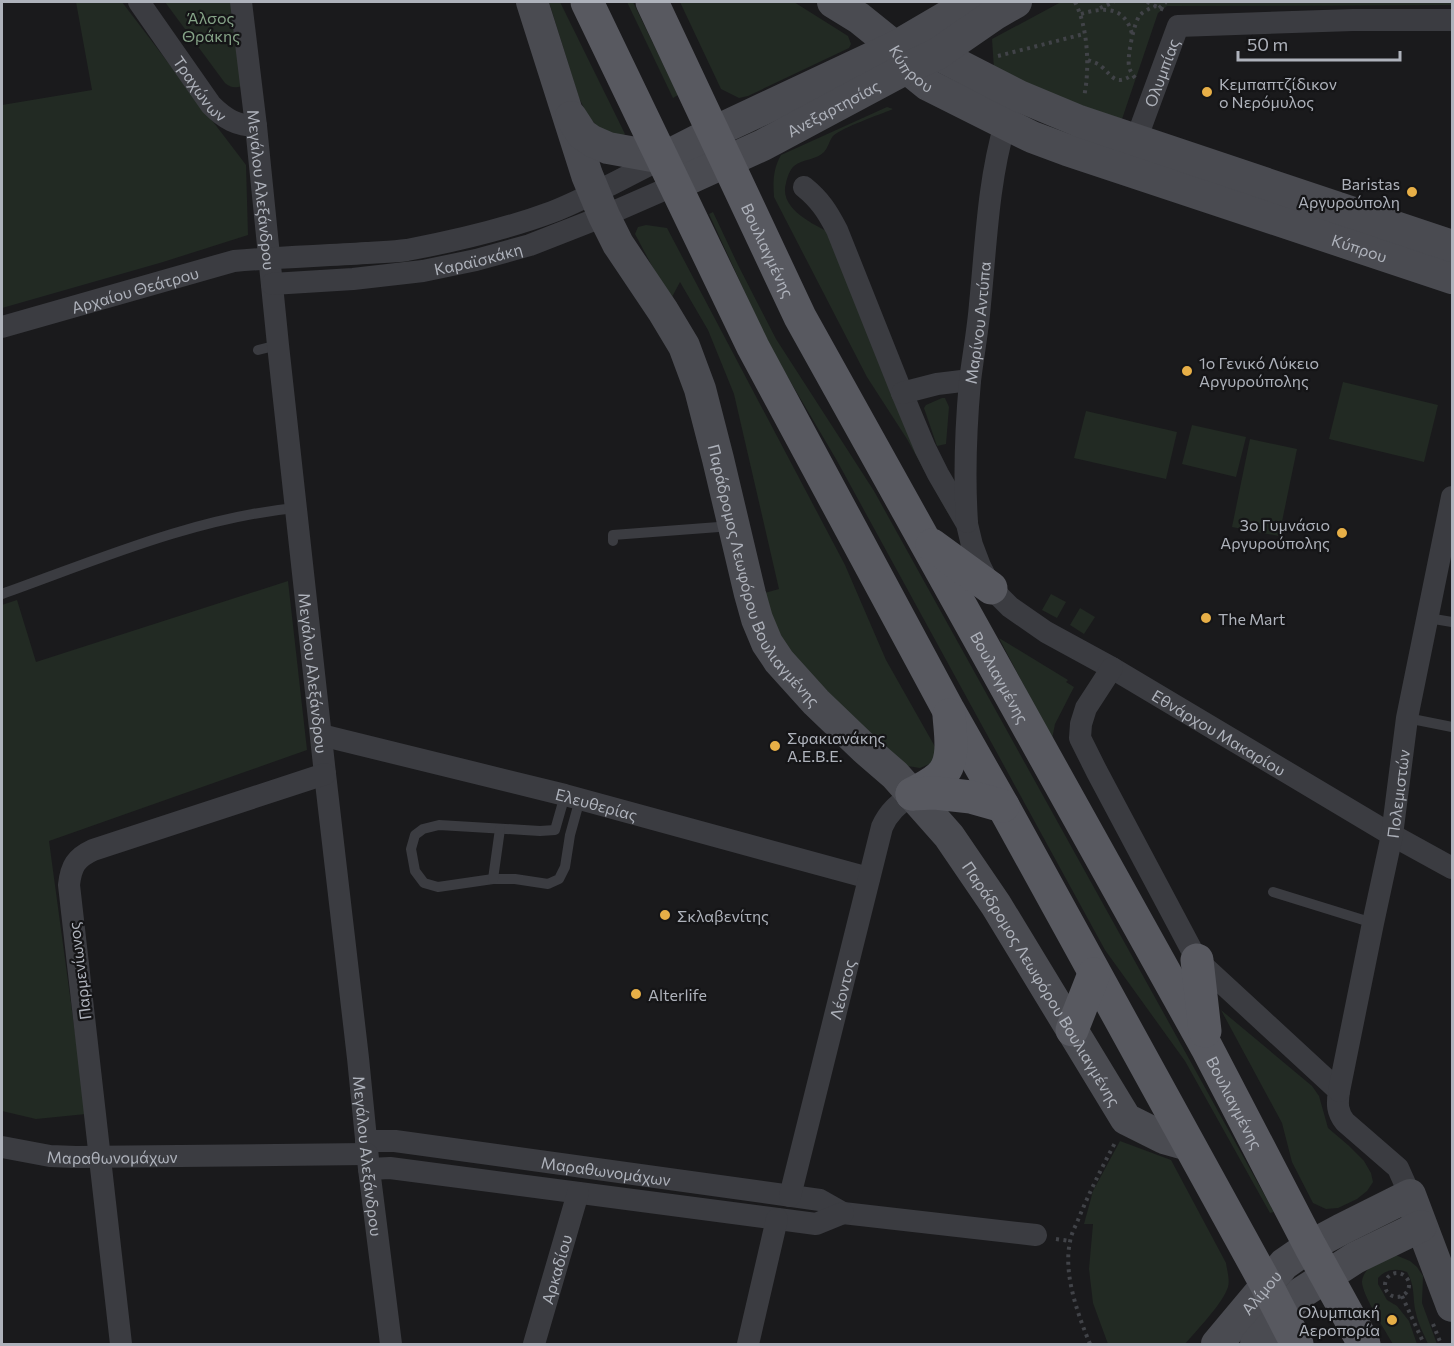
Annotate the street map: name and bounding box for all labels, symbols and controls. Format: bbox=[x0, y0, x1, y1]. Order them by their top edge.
park label: Άλσος Θράκης bbox=[182, 8, 240, 45]
scale bar bbox=[1238, 24, 1400, 62]
text: 50 m bbox=[1247, 33, 1288, 55]
street label: Ολυμπίας bbox=[1140, 35, 1182, 109]
street label: Κύπρου bbox=[886, 41, 936, 96]
street label: Τραχώνων bbox=[170, 52, 231, 125]
place label: Κεμπαπτζίδικον ο Νερόμυλος bbox=[1219, 74, 1337, 111]
street label: Ανεξαρτησίας bbox=[783, 75, 883, 140]
marker: Κεμπαπτζίδικον ο Νερόμυλος bbox=[1200, 85, 1214, 99]
street label: Μεγάλου Αλεξάνδρου bbox=[245, 108, 280, 271]
place label: Baristas Αργυρούπολη bbox=[1298, 174, 1400, 211]
marker: Baristas Αργυρούπολη bbox=[1405, 185, 1419, 199]
street label: Βουλιαγμένης bbox=[738, 200, 799, 300]
street label: Κύπρου bbox=[1330, 229, 1390, 265]
street label: Καραϊσκάκη bbox=[432, 238, 524, 278]
street label: Μαρίνου Αντύπα bbox=[960, 261, 993, 385]
street label: Αρχαίου Θεάτρου bbox=[69, 262, 201, 316]
place label: 1ο Γενικό Λύκειο Αργυρούπολης bbox=[1199, 353, 1319, 390]
marker: 1ο Γενικό Λύκειο Αργυρούπολης bbox=[1180, 364, 1194, 378]
street label: Παράδρομος Λεωφόρου Βουλιαγμένης bbox=[705, 442, 824, 710]
place label: 3ο Γυμνάσιο Αργυρούπολης bbox=[1220, 515, 1330, 552]
marker: 3ο Γυμνάσιο Αργυρούπολης bbox=[1335, 526, 1349, 540]
street label: Μεγάλου Αλεξάνδρου bbox=[296, 592, 332, 754]
place label: The Mart bbox=[1218, 609, 1286, 628]
marker: The Mart bbox=[1199, 611, 1213, 625]
street label: Βουλιαγμένης bbox=[967, 628, 1034, 726]
street label: Εθνάρχου Μακαρίου bbox=[1149, 685, 1289, 779]
place label: Σφακιανάκης Α.Ε.Β.Ε. bbox=[787, 728, 886, 765]
marker: Σφακιανάκης Α.Ε.Β.Ε. bbox=[768, 739, 782, 753]
street label: Πολεμιστών bbox=[1382, 748, 1412, 839]
street label: Ελευθερίας bbox=[554, 784, 640, 824]
street label: Παράδρομος Λεωφόρου Βουλιαγμένης bbox=[959, 857, 1125, 1109]
place label: Σκλαβενίτης bbox=[677, 906, 769, 925]
marker: Σκλαβενίτης bbox=[658, 908, 672, 922]
street label: Παρμενίωνος bbox=[64, 921, 94, 1021]
street label: Λέοντος bbox=[825, 957, 858, 1021]
place label: Alterlife bbox=[648, 985, 707, 1004]
marker: Alterlife bbox=[629, 987, 643, 1001]
street label: Βουλιαγμένης bbox=[1203, 1053, 1267, 1152]
street label: Μεγάλου Αλεξάνδρου bbox=[350, 1075, 387, 1237]
street label: Μαραθωνομάχων bbox=[46, 1146, 178, 1167]
street label: Μαραθωνομάχων bbox=[540, 1152, 672, 1189]
street label: Αρκαδίου bbox=[537, 1232, 575, 1306]
street label: Αλίμου bbox=[1237, 1266, 1285, 1318]
place label: Ολυμπιακή Αεροπορία bbox=[1298, 1302, 1380, 1339]
marker: Ολυμπιακή Αεροπορία bbox=[1385, 1313, 1399, 1327]

